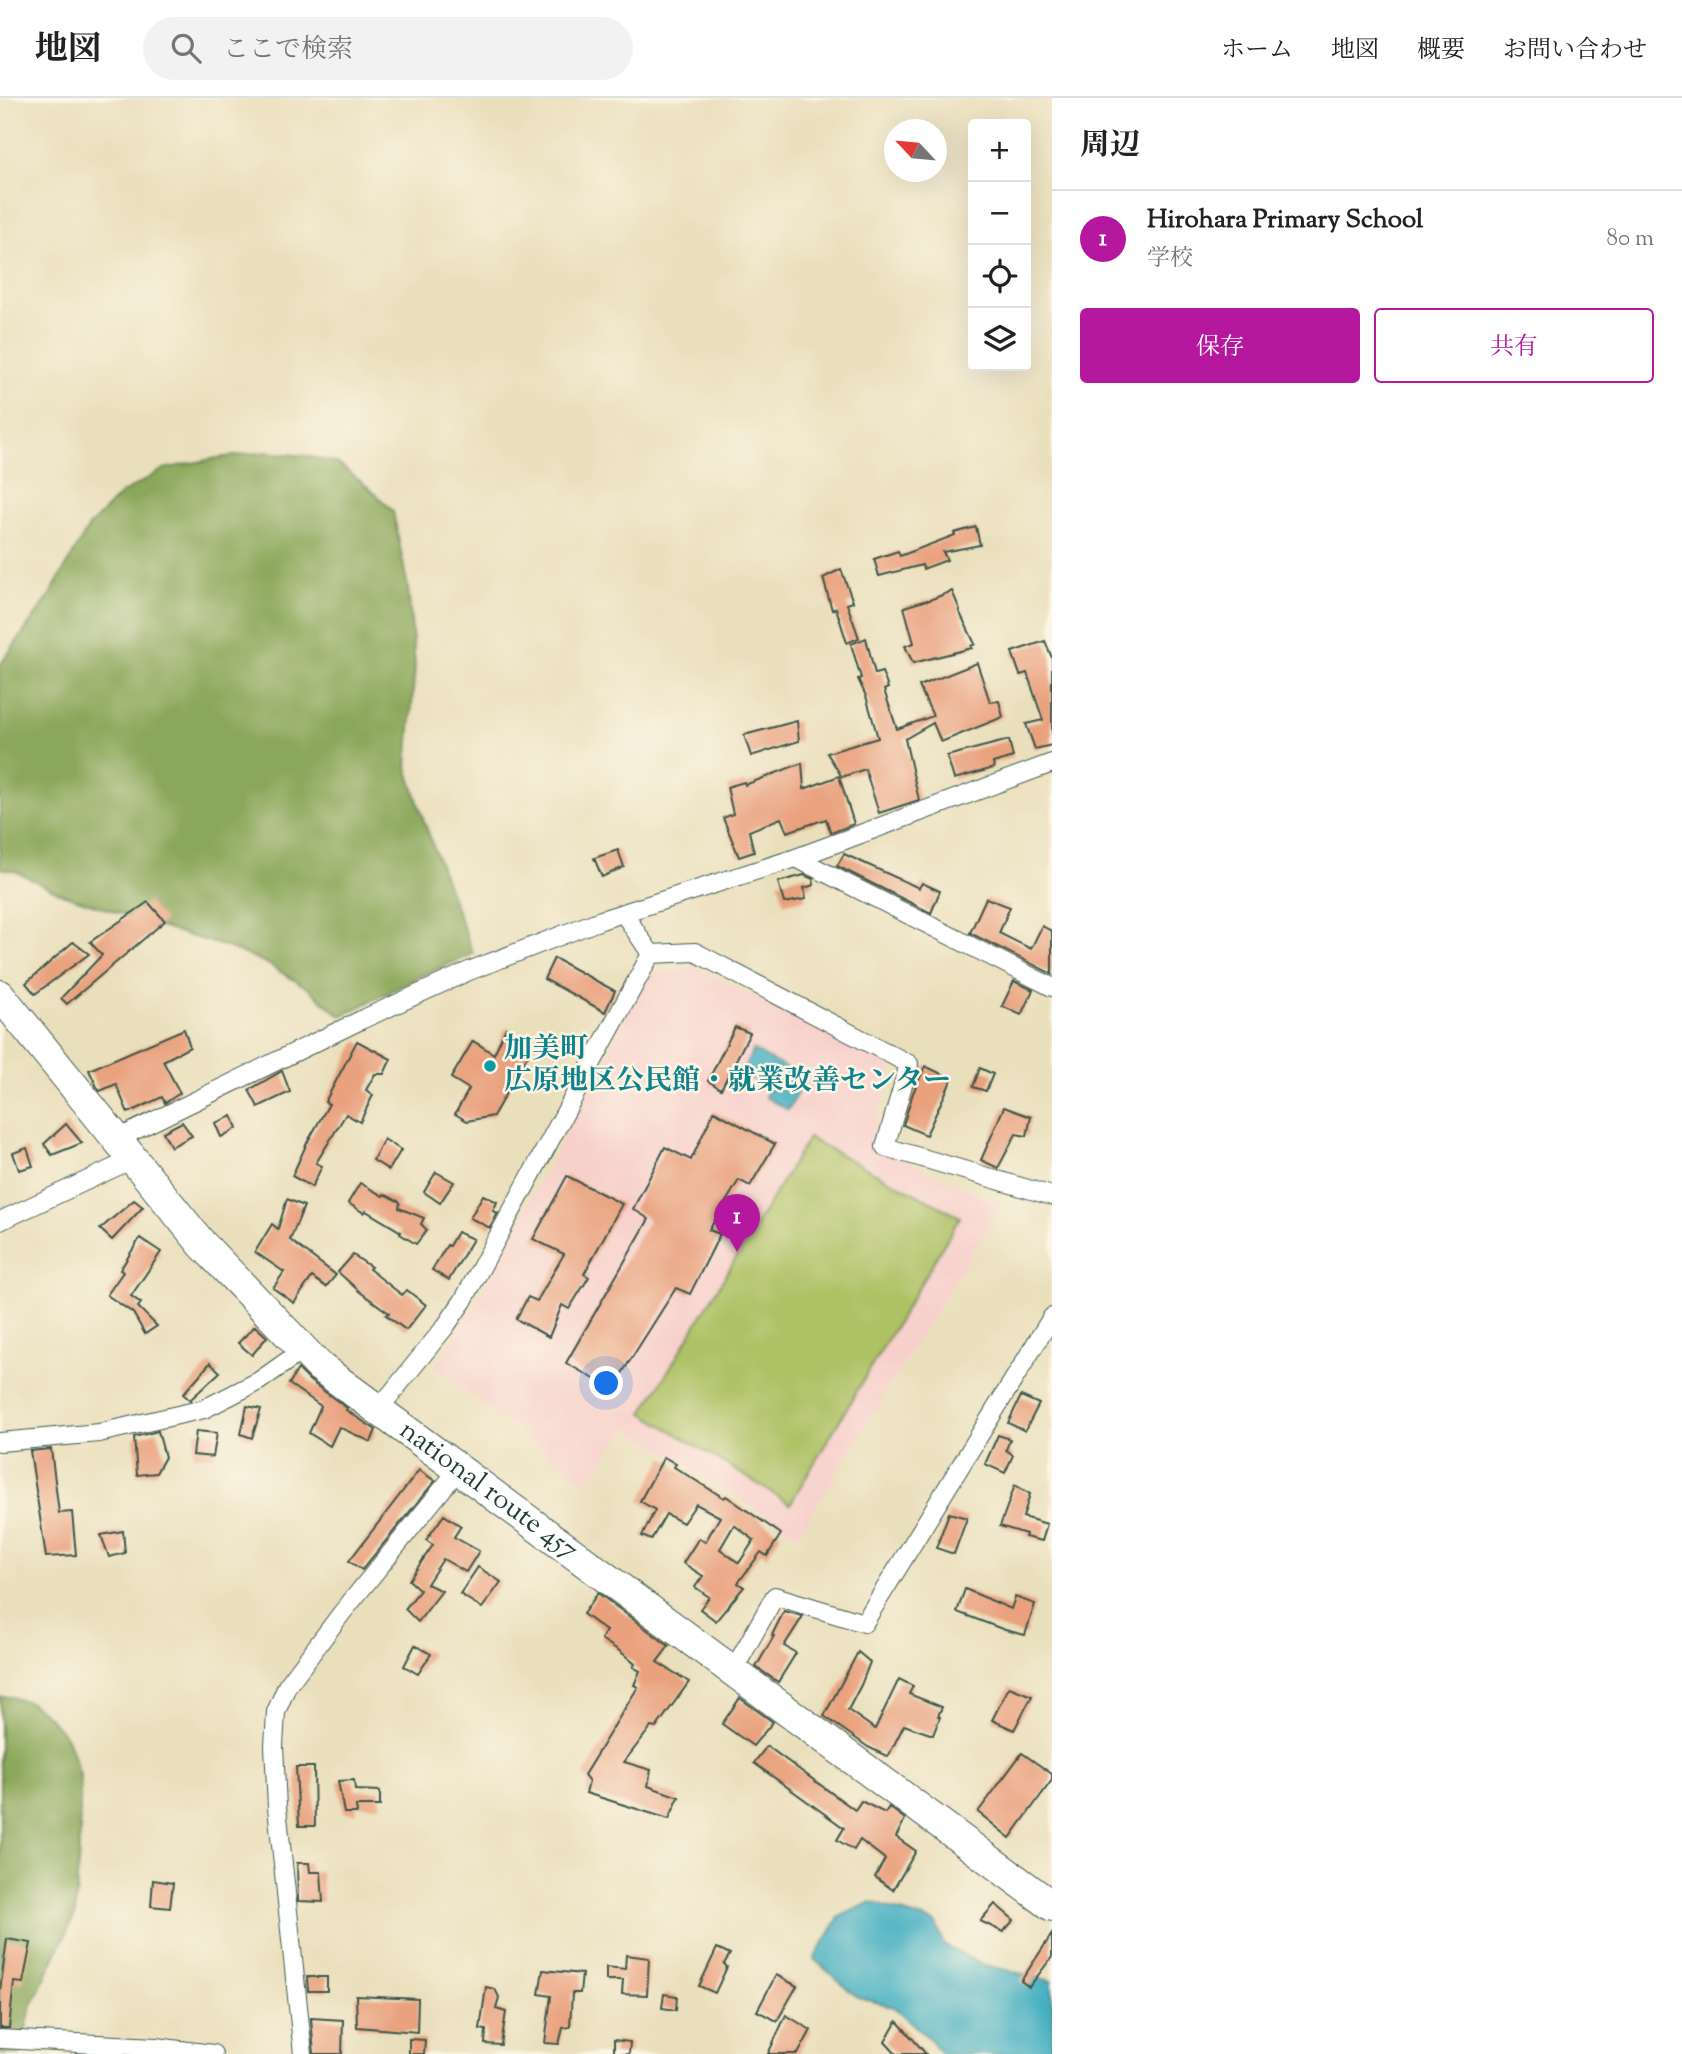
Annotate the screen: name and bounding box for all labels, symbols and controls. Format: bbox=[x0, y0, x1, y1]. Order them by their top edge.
search box bbox=[143, 17, 633, 80]
text: 地図 bbox=[35, 27, 101, 75]
icon: search bbox=[167, 29, 205, 67]
text: ここで検索 bbox=[223, 32, 353, 69]
text: ホーム bbox=[1221, 34, 1293, 68]
text: 地図 bbox=[1331, 34, 1379, 68]
text: 概要 bbox=[1417, 34, 1465, 68]
text: お問い合わせ bbox=[1503, 34, 1647, 68]
north arrow bbox=[884, 119, 947, 182]
map controls bbox=[968, 119, 1031, 371]
button: + bbox=[968, 119, 1031, 182]
text: 周辺 bbox=[1080, 125, 1140, 168]
button: − bbox=[968, 182, 1031, 245]
text: Hirohara Primary School bbox=[1147, 202, 1423, 239]
text: 1 bbox=[1099, 223, 1107, 256]
text: 80 m bbox=[1606, 223, 1654, 256]
text: 学校 bbox=[1147, 243, 1193, 276]
button: locate bbox=[968, 245, 1031, 308]
button: layers bbox=[968, 308, 1031, 371]
button: 保存 bbox=[1080, 308, 1360, 383]
button: 共有 bbox=[1374, 308, 1654, 383]
place label: 加美町 広原地区公民館・就業改善センター bbox=[504, 1030, 951, 1102]
marker: 加美町 広原地区公民館・就業改善センター bbox=[482, 1058, 498, 1074]
pin: 1 bbox=[714, 1194, 760, 1252]
your location bbox=[589, 1366, 623, 1400]
street label: national route 457 bbox=[390, 1411, 586, 1570]

